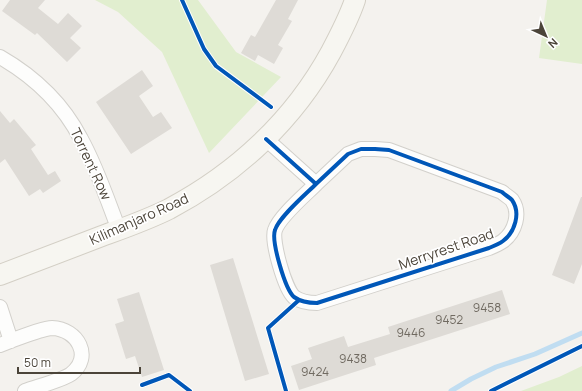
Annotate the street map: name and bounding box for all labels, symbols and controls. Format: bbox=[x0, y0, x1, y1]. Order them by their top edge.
north arrow bbox=[526, 16, 566, 56]
text: N bbox=[545, 35, 561, 52]
street label: Torrent Row bbox=[66, 125, 117, 203]
street label: Kilimanjaro Road bbox=[86, 188, 191, 249]
street label: Merryrest Road bbox=[396, 223, 496, 274]
house number: 9458 bbox=[473, 299, 501, 316]
house number: 9452 bbox=[435, 311, 463, 328]
house number: 9446 bbox=[396, 324, 426, 341]
scale bar bbox=[18, 349, 140, 375]
house number: 9438 bbox=[339, 350, 367, 367]
text: 50 m bbox=[24, 354, 51, 371]
house number: 9424 bbox=[301, 363, 329, 380]

